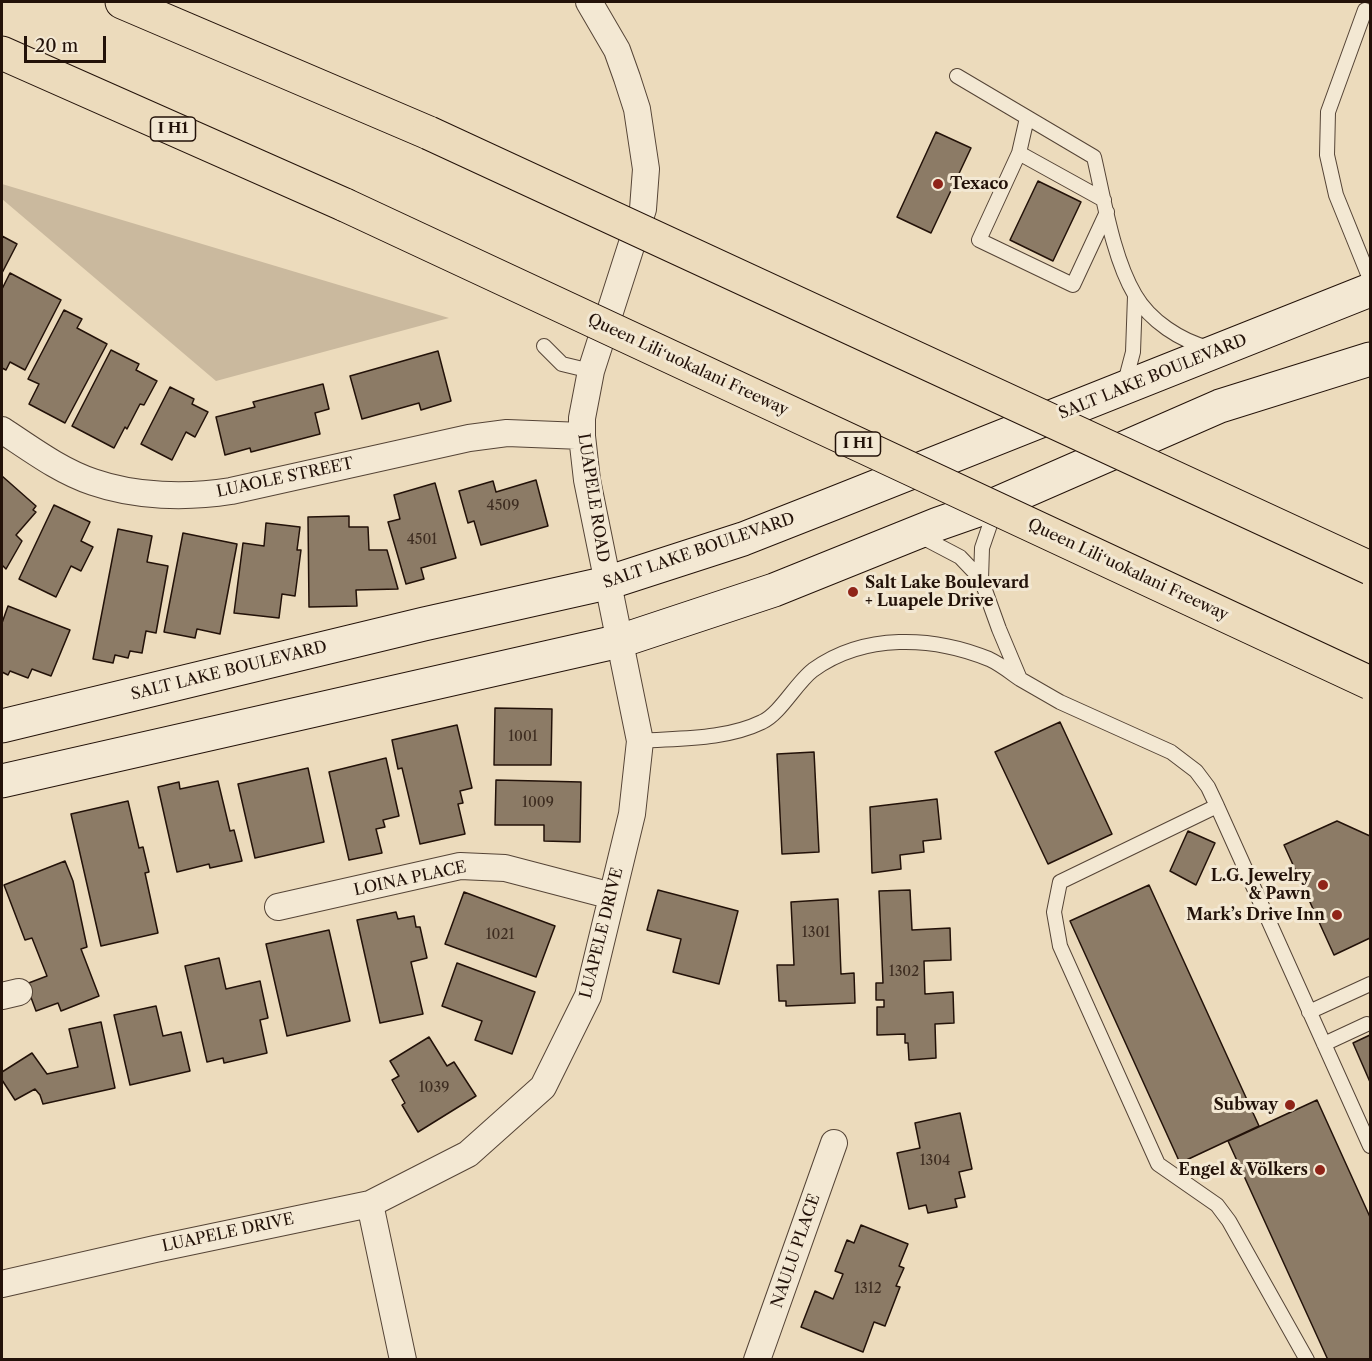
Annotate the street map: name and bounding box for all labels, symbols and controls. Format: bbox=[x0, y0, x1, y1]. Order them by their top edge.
scale bar bbox=[27, 24, 110, 62]
text: 20 m bbox=[35, 35, 78, 57]
road number: I H1 bbox=[150, 117, 195, 141]
place label: Texaco bbox=[950, 174, 1008, 194]
marker: Texaco bbox=[931, 177, 945, 191]
street label: Queen Liliʻuokalani Freeway bbox=[585, 310, 791, 420]
street label: SALT LAKE BOULEVARD bbox=[1056, 330, 1250, 424]
street label: LUAPELE ROAD bbox=[573, 432, 613, 564]
road number: I H1 bbox=[836, 432, 880, 456]
street label: LUAOLE STREET bbox=[215, 454, 355, 502]
house number: 4509 bbox=[487, 498, 519, 514]
street label: SALT LAKE BOULEVARD bbox=[601, 509, 797, 593]
street label: Queen Liliʻuokalani Freeway bbox=[1025, 515, 1231, 625]
house number: 4501 bbox=[407, 532, 437, 548]
place label: Salt Lake Boulevard + Luapele Drive bbox=[865, 573, 1029, 611]
marker: Salt Lake Boulevard + Luapele Drive bbox=[846, 585, 860, 599]
street label: SALT LAKE BOULEVARD bbox=[129, 637, 329, 705]
house number: 1001 bbox=[508, 729, 538, 745]
house number: 1009 bbox=[522, 795, 554, 811]
street label: LOINA PLACE bbox=[352, 858, 468, 900]
street label: LUAPELE DRIVE bbox=[576, 865, 628, 1001]
place label: L.G. Jewelry & Pawn bbox=[1211, 866, 1311, 904]
marker: L.G. Jewelry & Pawn bbox=[1316, 878, 1330, 892]
place label: Mark’s Drive Inn bbox=[1186, 905, 1325, 925]
marker: Mark’s Drive Inn bbox=[1330, 908, 1344, 922]
house number: 1301 bbox=[802, 925, 830, 941]
house number: 1021 bbox=[486, 927, 514, 943]
house number: 1302 bbox=[889, 964, 919, 980]
house number: 1039 bbox=[419, 1080, 449, 1096]
place label: Subway bbox=[1213, 1095, 1278, 1115]
marker: Subway bbox=[1283, 1098, 1297, 1112]
house number: 1304 bbox=[920, 1153, 950, 1169]
place label: Engel & Völkers bbox=[1178, 1160, 1308, 1180]
marker: Engel & Völkers bbox=[1313, 1163, 1327, 1177]
street label: NAULU PLACE bbox=[768, 1191, 824, 1311]
street label: LUAPELE DRIVE bbox=[160, 1210, 296, 1256]
house number: 1312 bbox=[854, 1281, 882, 1297]

